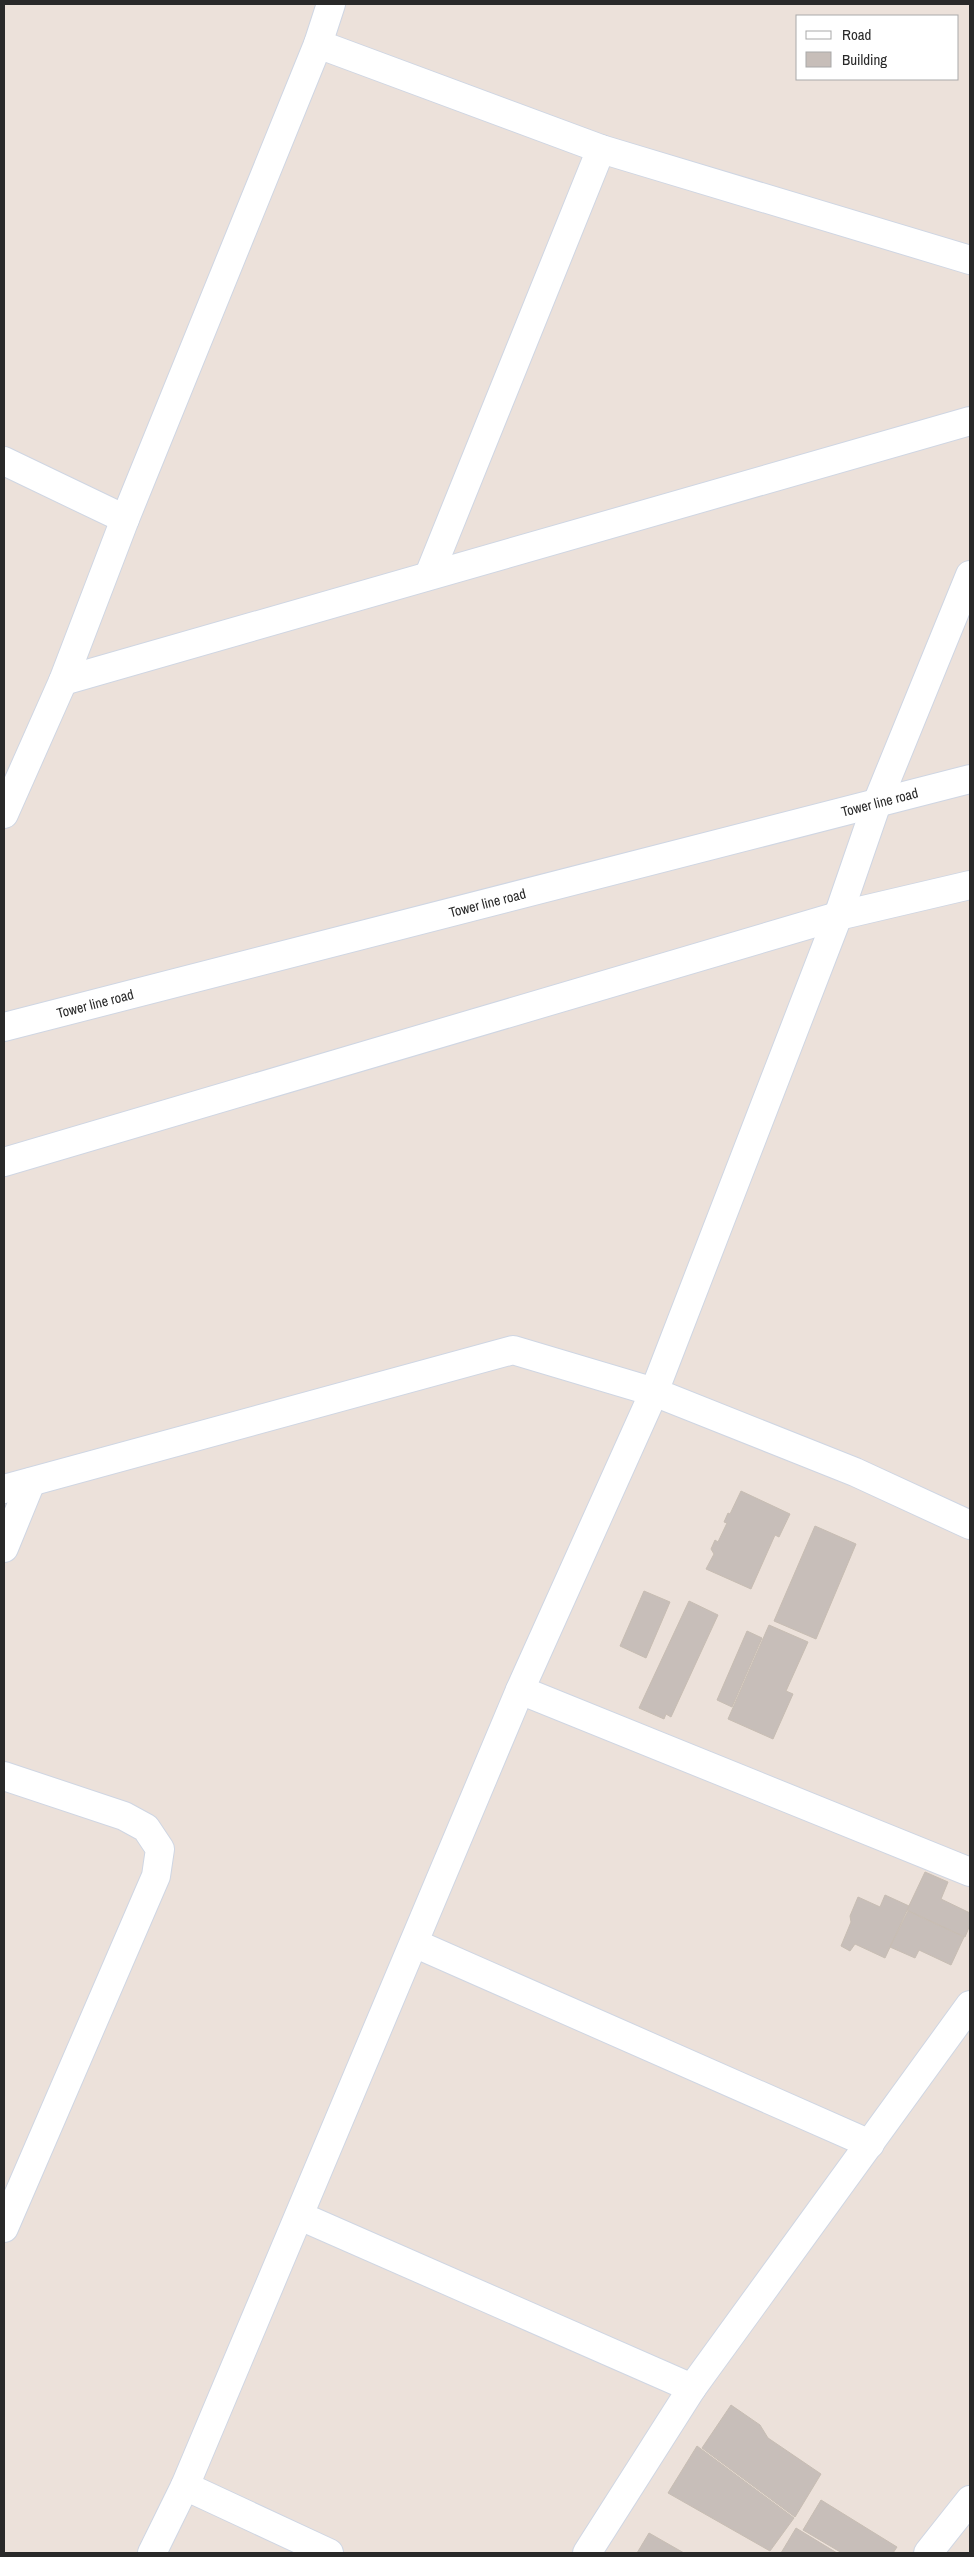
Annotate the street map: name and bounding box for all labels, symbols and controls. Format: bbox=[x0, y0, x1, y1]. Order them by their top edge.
legend bbox=[796, 15, 959, 80]
text: Road bbox=[842, 24, 871, 45]
text: Building bbox=[842, 49, 887, 70]
street label: Tower line road bbox=[839, 784, 920, 821]
street label: Tower line road bbox=[447, 884, 528, 921]
street label: Tower line road bbox=[55, 985, 135, 1022]

